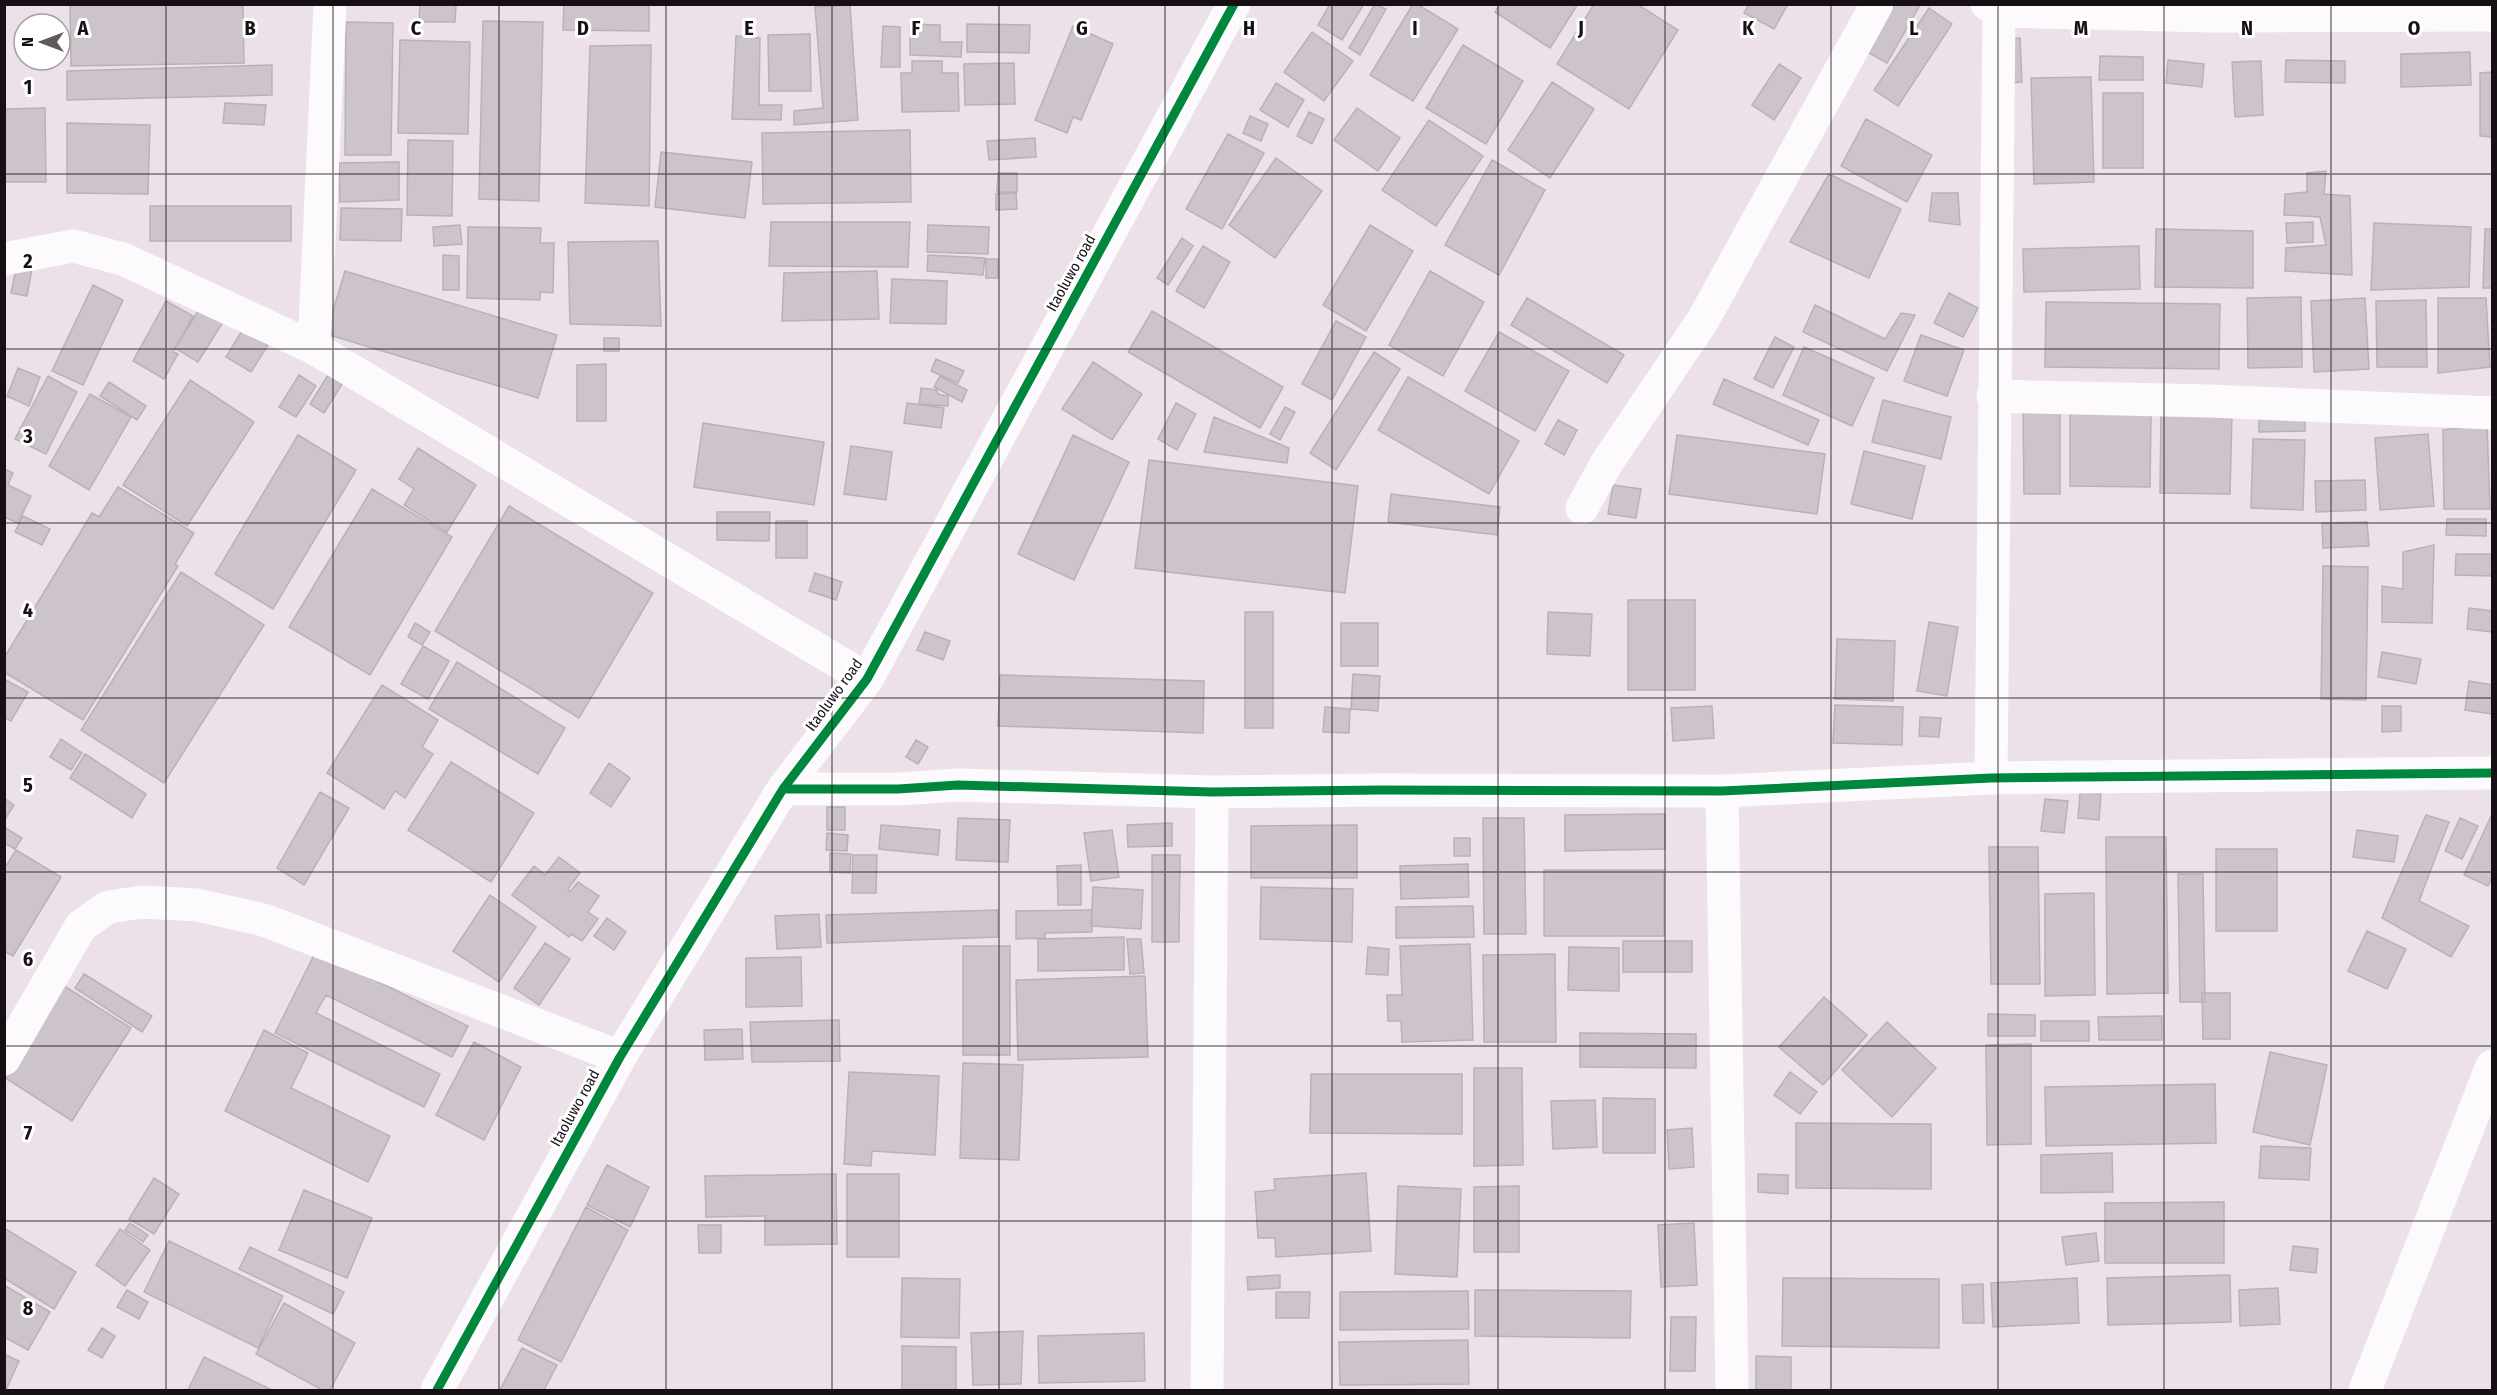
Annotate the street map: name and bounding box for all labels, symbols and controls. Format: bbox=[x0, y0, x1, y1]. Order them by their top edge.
north arrow bbox=[12, 12, 72, 72]
text: A bbox=[77, 16, 90, 40]
text: B bbox=[244, 16, 256, 40]
text: C bbox=[411, 16, 422, 40]
text: D bbox=[577, 16, 589, 40]
text: E bbox=[744, 16, 754, 40]
text: F bbox=[912, 16, 921, 40]
text: G bbox=[1076, 16, 1088, 40]
text: H bbox=[1243, 16, 1255, 40]
text: I bbox=[1412, 16, 1418, 40]
text: J bbox=[1577, 16, 1584, 40]
text: K bbox=[1742, 16, 1754, 40]
text: L bbox=[1909, 16, 1919, 40]
text: M bbox=[2074, 16, 2088, 40]
text: N bbox=[2241, 16, 2253, 40]
text: O bbox=[2408, 16, 2420, 40]
text: N bbox=[18, 37, 37, 47]
text: 1 bbox=[24, 75, 32, 99]
street label: Itaoluwo road bbox=[1043, 231, 1099, 315]
text: 2 bbox=[22, 249, 33, 273]
text: 3 bbox=[22, 424, 33, 448]
text: 4 bbox=[23, 598, 33, 622]
street label: Itaoluwo road bbox=[802, 655, 866, 735]
text: 5 bbox=[23, 773, 33, 797]
text: 6 bbox=[23, 947, 33, 971]
street label: Itaoluwo road bbox=[547, 1066, 603, 1150]
text: 7 bbox=[24, 1121, 33, 1145]
text: 8 bbox=[23, 1296, 34, 1320]

